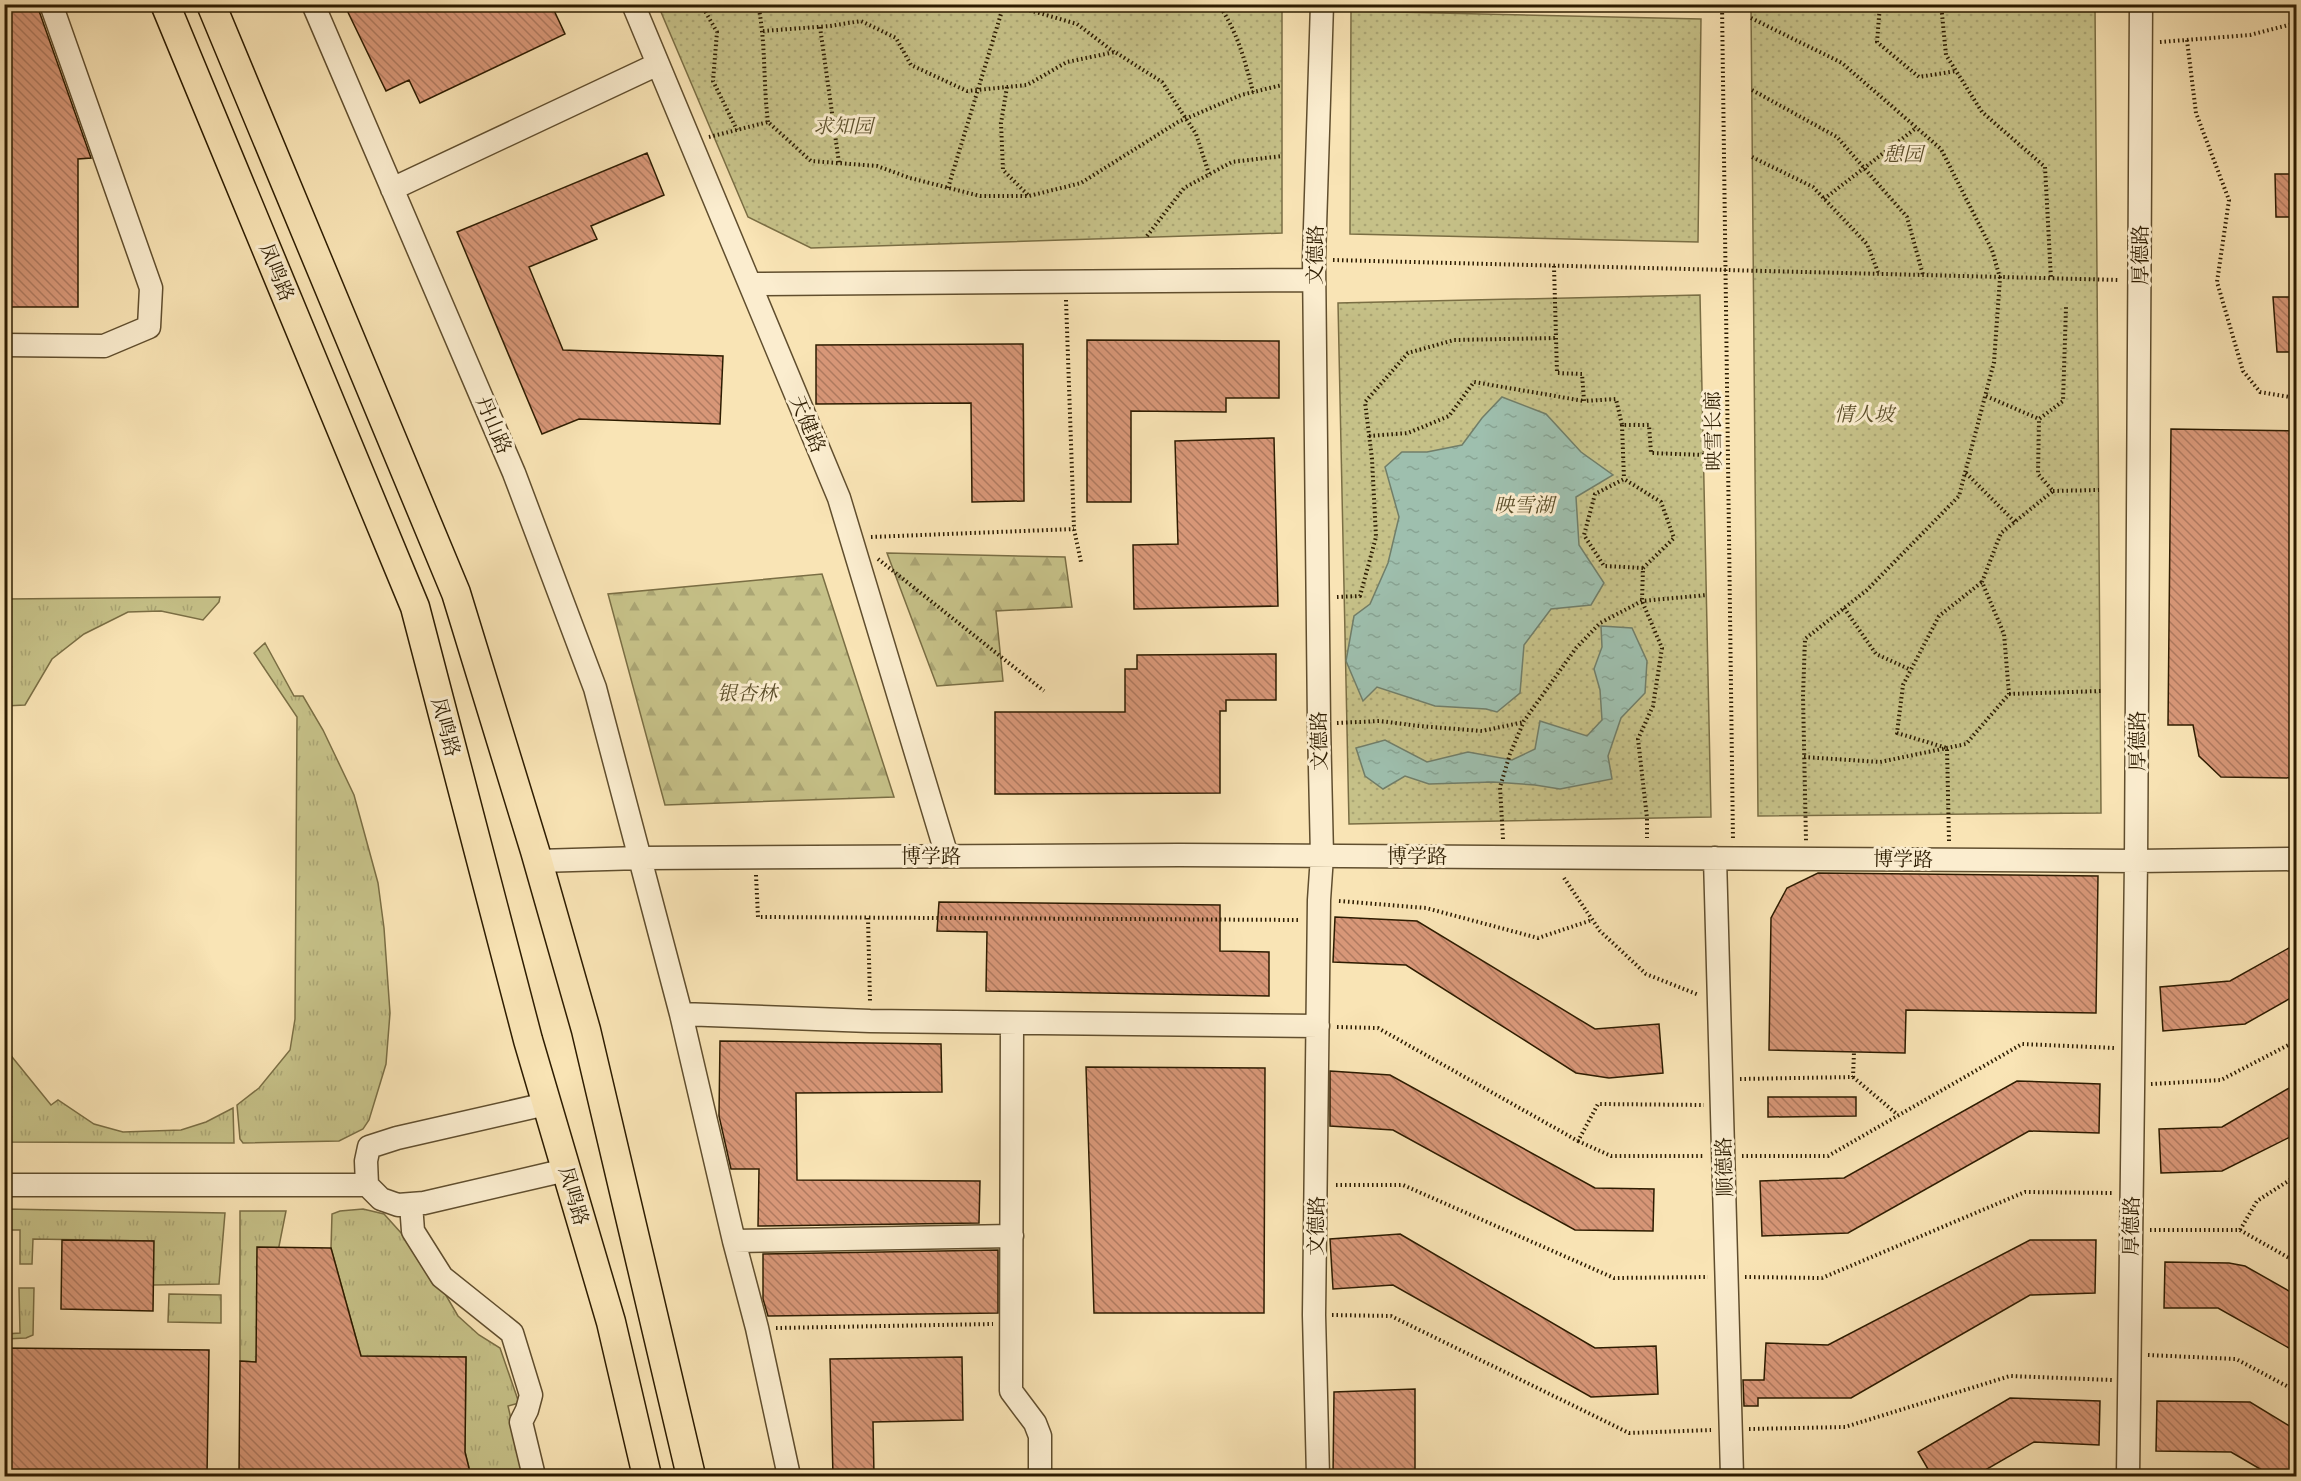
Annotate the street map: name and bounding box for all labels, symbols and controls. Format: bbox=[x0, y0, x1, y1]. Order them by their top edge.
park label: 求知园 bbox=[813, 114, 876, 139]
park label: 憩园 bbox=[1883, 142, 1926, 167]
street label: 文德路 bbox=[1302, 225, 1329, 285]
street label: 厚德路 bbox=[2128, 225, 2153, 285]
street label: 凤鸣路 bbox=[254, 240, 299, 305]
street label: 映雪长廊 bbox=[1700, 391, 1727, 471]
street label: 天健路 bbox=[784, 392, 831, 457]
street label: 丹山路 bbox=[470, 393, 517, 458]
park label: 情人坡 bbox=[1834, 402, 1897, 427]
park label: 映雪湖 bbox=[1494, 493, 1557, 518]
park label: 银杏林 bbox=[717, 681, 780, 706]
street label: 凤鸣路 bbox=[426, 695, 465, 759]
street label: 文德路 bbox=[1306, 711, 1333, 771]
street label: 厚德路 bbox=[2125, 711, 2150, 771]
street label: 博学路 bbox=[901, 844, 961, 869]
street label: 博学路 bbox=[1387, 844, 1447, 869]
street label: 博学路 bbox=[1873, 846, 1933, 873]
street label: 顺德路 bbox=[1711, 1137, 1738, 1197]
street label: 凤鸣路 bbox=[553, 1164, 594, 1228]
street label: 文德路 bbox=[1303, 1196, 1330, 1256]
street label: 厚德路 bbox=[2118, 1196, 2145, 1256]

